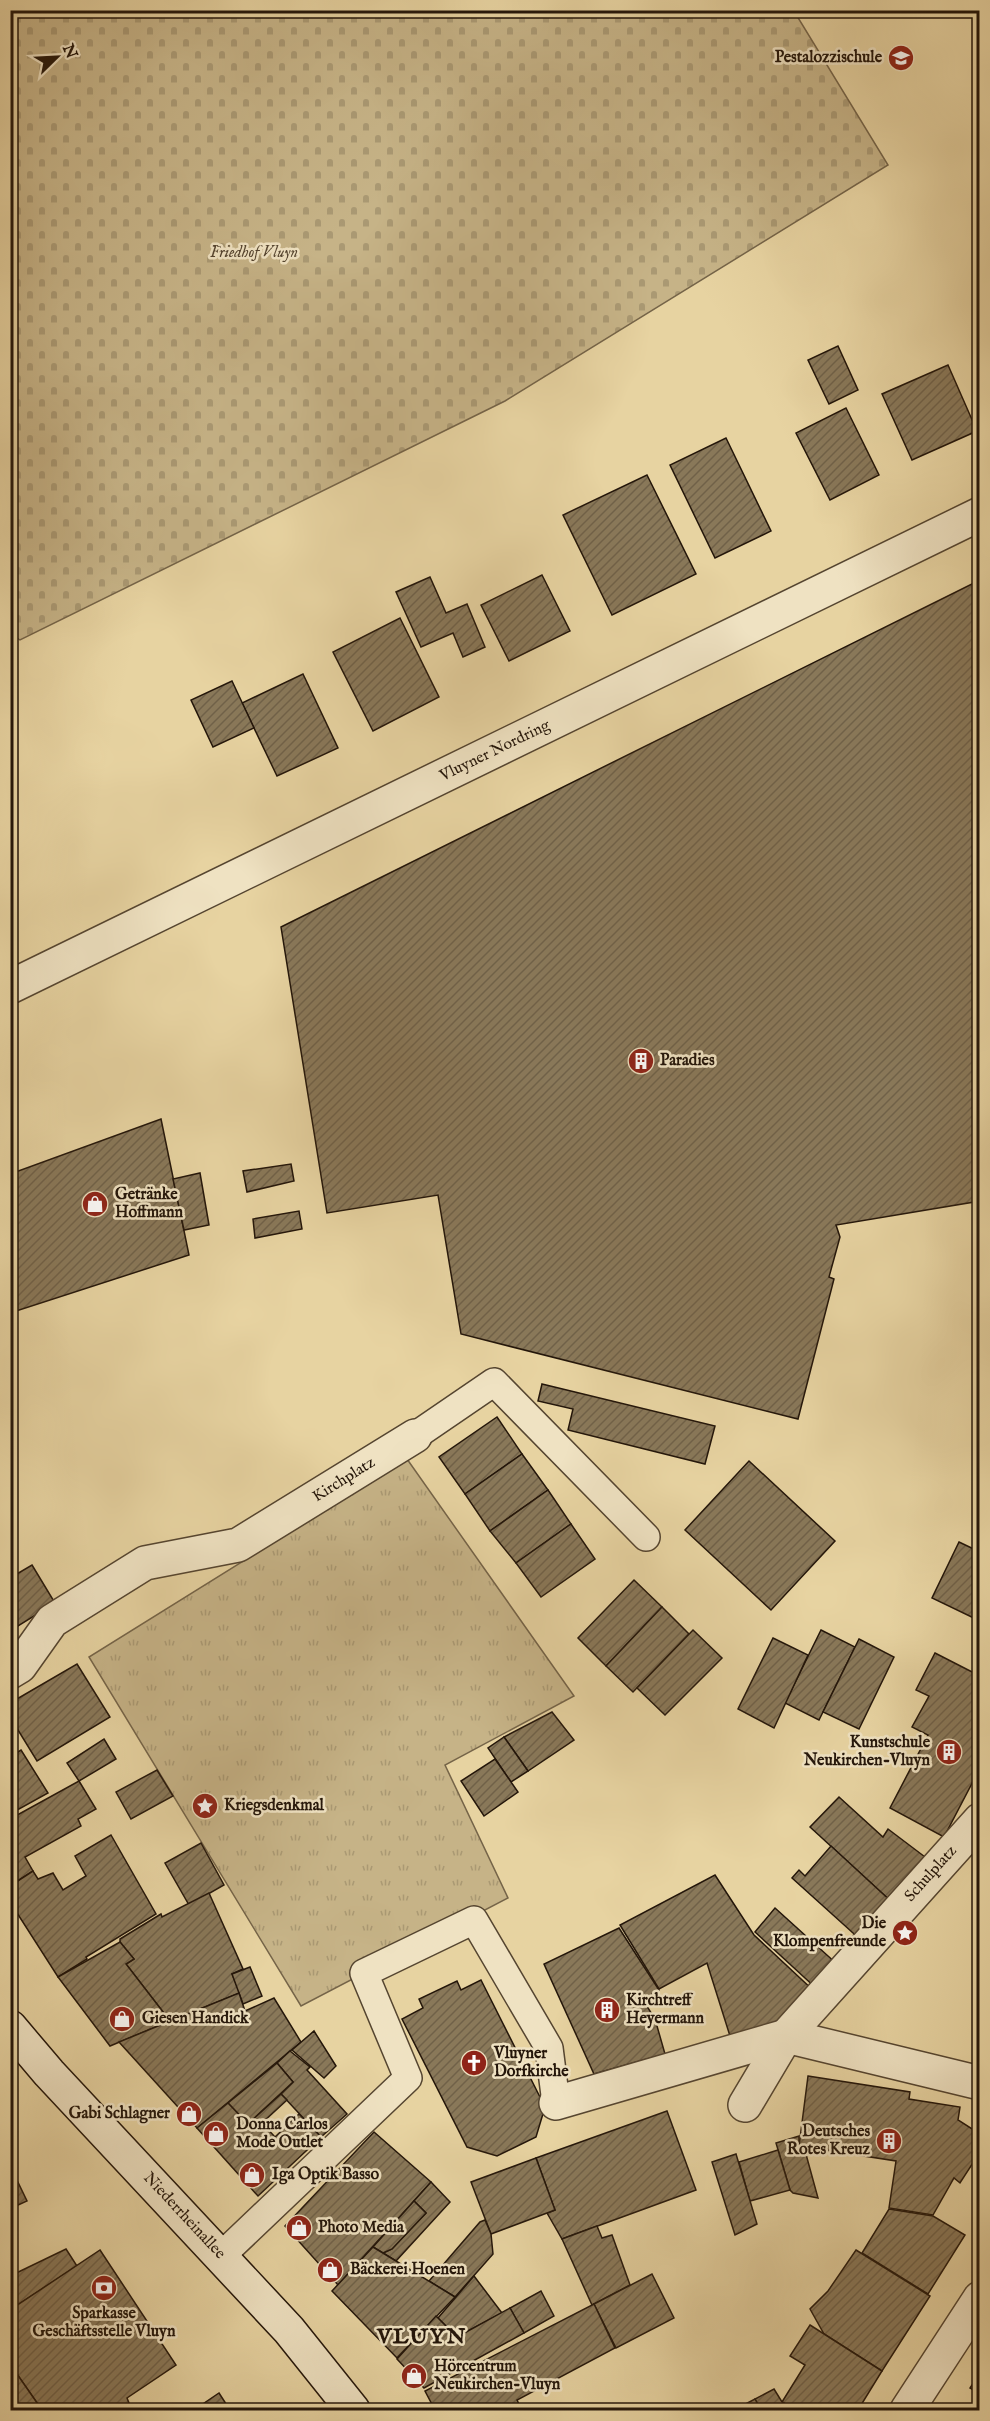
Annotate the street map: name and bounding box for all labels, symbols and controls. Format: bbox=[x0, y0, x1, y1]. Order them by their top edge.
north arrow bbox=[27, 27, 87, 87]
text: N bbox=[57, 40, 81, 62]
school or university icon: Pestalozzischule bbox=[886, 43, 916, 73]
place label: Pestalozzischule bbox=[775, 48, 883, 68]
park label: Friedhof Vluyn bbox=[210, 243, 298, 263]
street label: Vluyner Nordring bbox=[436, 715, 554, 787]
building icon: Paradies bbox=[626, 1046, 656, 1076]
place label: Paradies bbox=[660, 1051, 715, 1071]
place label: Getränke Hoffmann bbox=[115, 1185, 183, 1223]
shop icon: Getränke Hoffmann bbox=[80, 1189, 110, 1219]
street label: Kirchplatz bbox=[309, 1453, 379, 1507]
place label: Kunstschule Neukirchen-Vluyn bbox=[803, 1733, 931, 1771]
building icon: Kunstschule Neukirchen-Vluyn bbox=[934, 1737, 964, 1767]
place icon: Kriegsdenkmal bbox=[190, 1791, 220, 1821]
place label: Kriegsdenkmal bbox=[224, 1796, 325, 1816]
street label: Schulplatz bbox=[900, 1842, 962, 1906]
place label: Die Klompenfreunde bbox=[773, 1914, 887, 1952]
place icon: Die Klompenfreunde bbox=[890, 1918, 920, 1948]
place label: Kirchtreff Heyermann bbox=[626, 1991, 705, 2029]
building icon: Kirchtreff Heyermann bbox=[592, 1995, 622, 2025]
shop icon: Giesen Handick bbox=[107, 2004, 137, 2034]
place label: Giesen Handick bbox=[142, 2009, 249, 2029]
place label: Vluyner Dorfkirche bbox=[493, 2044, 569, 2082]
church icon: Vluyner Dorfkirche bbox=[459, 2048, 489, 2078]
shop icon: Gabi Schlagner bbox=[174, 2099, 204, 2129]
place label: Gabi Schlagner bbox=[69, 2104, 170, 2124]
place label: Donna Carlos Mode Outlet bbox=[236, 2115, 328, 2153]
shop icon: Donna Carlos Mode Outlet bbox=[201, 2119, 231, 2149]
place label: Deutsches Rotes Kreuz bbox=[787, 2122, 871, 2160]
building icon: Deutsches Rotes Kreuz bbox=[874, 2126, 904, 2156]
shop icon: Iga Optik Basso bbox=[237, 2160, 267, 2190]
place label: Iga Optik Basso bbox=[272, 2165, 379, 2185]
street label: Niederrheinallee bbox=[139, 2168, 229, 2264]
shop icon: Photo Media bbox=[284, 2213, 314, 2243]
place label: Photo Media bbox=[318, 2218, 405, 2238]
shop icon: Bäckerei Hoenen bbox=[315, 2255, 345, 2285]
place label: Bäckerei Hoenen bbox=[350, 2260, 465, 2280]
bank icon: Sparkasse Geschäftsstelle Vluyn bbox=[89, 2273, 119, 2303]
place label: Sparkasse Geschäftsstelle Vluyn bbox=[33, 2304, 176, 2342]
district label: VLUYN bbox=[376, 2323, 467, 2351]
place label: Hörcentrum Neukirchen-Vluyn bbox=[433, 2357, 561, 2395]
shop icon: Hörcentrum Neukirchen-Vluyn bbox=[399, 2361, 429, 2391]

